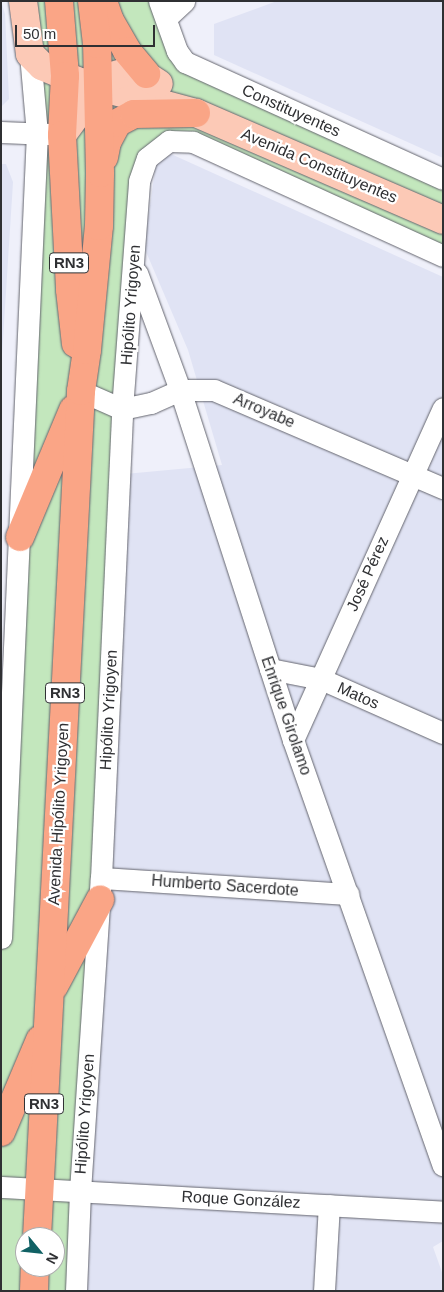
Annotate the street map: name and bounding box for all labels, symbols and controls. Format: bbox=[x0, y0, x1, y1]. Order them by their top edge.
scale bar bbox=[18, 15, 158, 47]
text: 50 m bbox=[23, 25, 56, 42]
street label: Constituyentes bbox=[239, 81, 343, 141]
street label: Avenida Constituyentes bbox=[238, 124, 400, 208]
street label: Hipólito Yrigoyen bbox=[117, 244, 145, 366]
road number: RN3 bbox=[48, 250, 90, 276]
street label: Arroyabe bbox=[230, 389, 298, 433]
street label: José Pérez bbox=[343, 534, 393, 614]
street label: Hipólito Yrigoyen bbox=[96, 649, 122, 771]
street label: Enrique Girolamo bbox=[257, 654, 315, 778]
street label: Matos bbox=[334, 678, 382, 714]
road number: RN3 bbox=[44, 680, 86, 706]
street label: Avenida Hipólito Yrigoyen bbox=[45, 722, 73, 906]
street label: Humberto Sacerdote bbox=[151, 871, 299, 901]
street label: Hipólito Yrigoyen bbox=[71, 1053, 99, 1175]
road number: RN3 bbox=[23, 1092, 65, 1116]
street label: Roque González bbox=[181, 1187, 301, 1213]
north arrow bbox=[15, 1227, 65, 1277]
text: N bbox=[43, 1250, 62, 1267]

